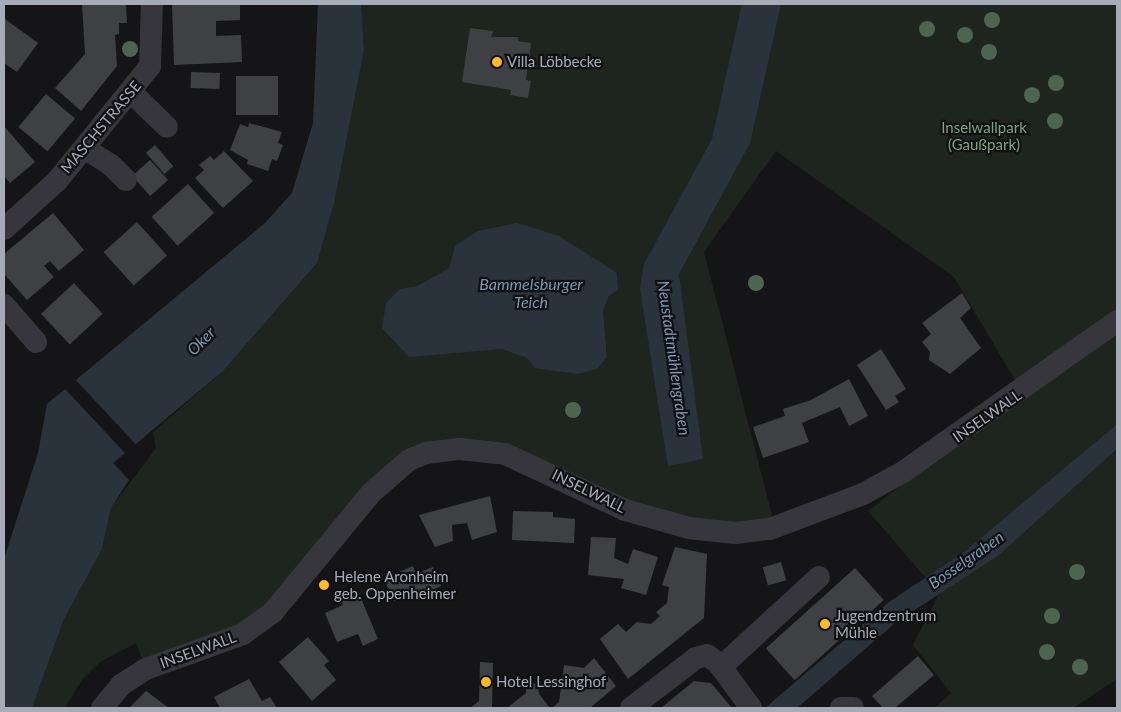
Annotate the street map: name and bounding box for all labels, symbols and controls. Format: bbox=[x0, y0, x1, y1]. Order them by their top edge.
place label: Villa Löbbecke bbox=[507, 53, 602, 71]
marker: Villa Löbbecke bbox=[491, 56, 503, 68]
street label: MASCHSTRASSE bbox=[57, 77, 145, 177]
park label: Inselwallpark (Gaußpark) bbox=[941, 118, 1027, 153]
water label: Bammelsburger Teich bbox=[479, 274, 583, 312]
water label: Neustadtmühlengraben bbox=[654, 279, 694, 437]
water label: Oker bbox=[183, 323, 219, 359]
street label: INSELWALL bbox=[949, 386, 1025, 446]
street label: INSELWALL bbox=[549, 465, 629, 517]
water label: Bosselgraben bbox=[925, 527, 1007, 593]
place label: Helene Aronheim geb. Oppenheimer bbox=[334, 567, 456, 602]
marker: Helene Aronheim geb. Oppenheimer bbox=[318, 579, 330, 591]
place label: Jugendzentrum Mühle bbox=[835, 606, 936, 641]
marker: Jugendzentrum Mühle bbox=[819, 618, 831, 630]
street label: INSELWALL bbox=[158, 628, 238, 672]
place label: Hotel Lessinghof bbox=[496, 673, 606, 691]
marker: Hotel Lessinghof bbox=[480, 676, 492, 688]

